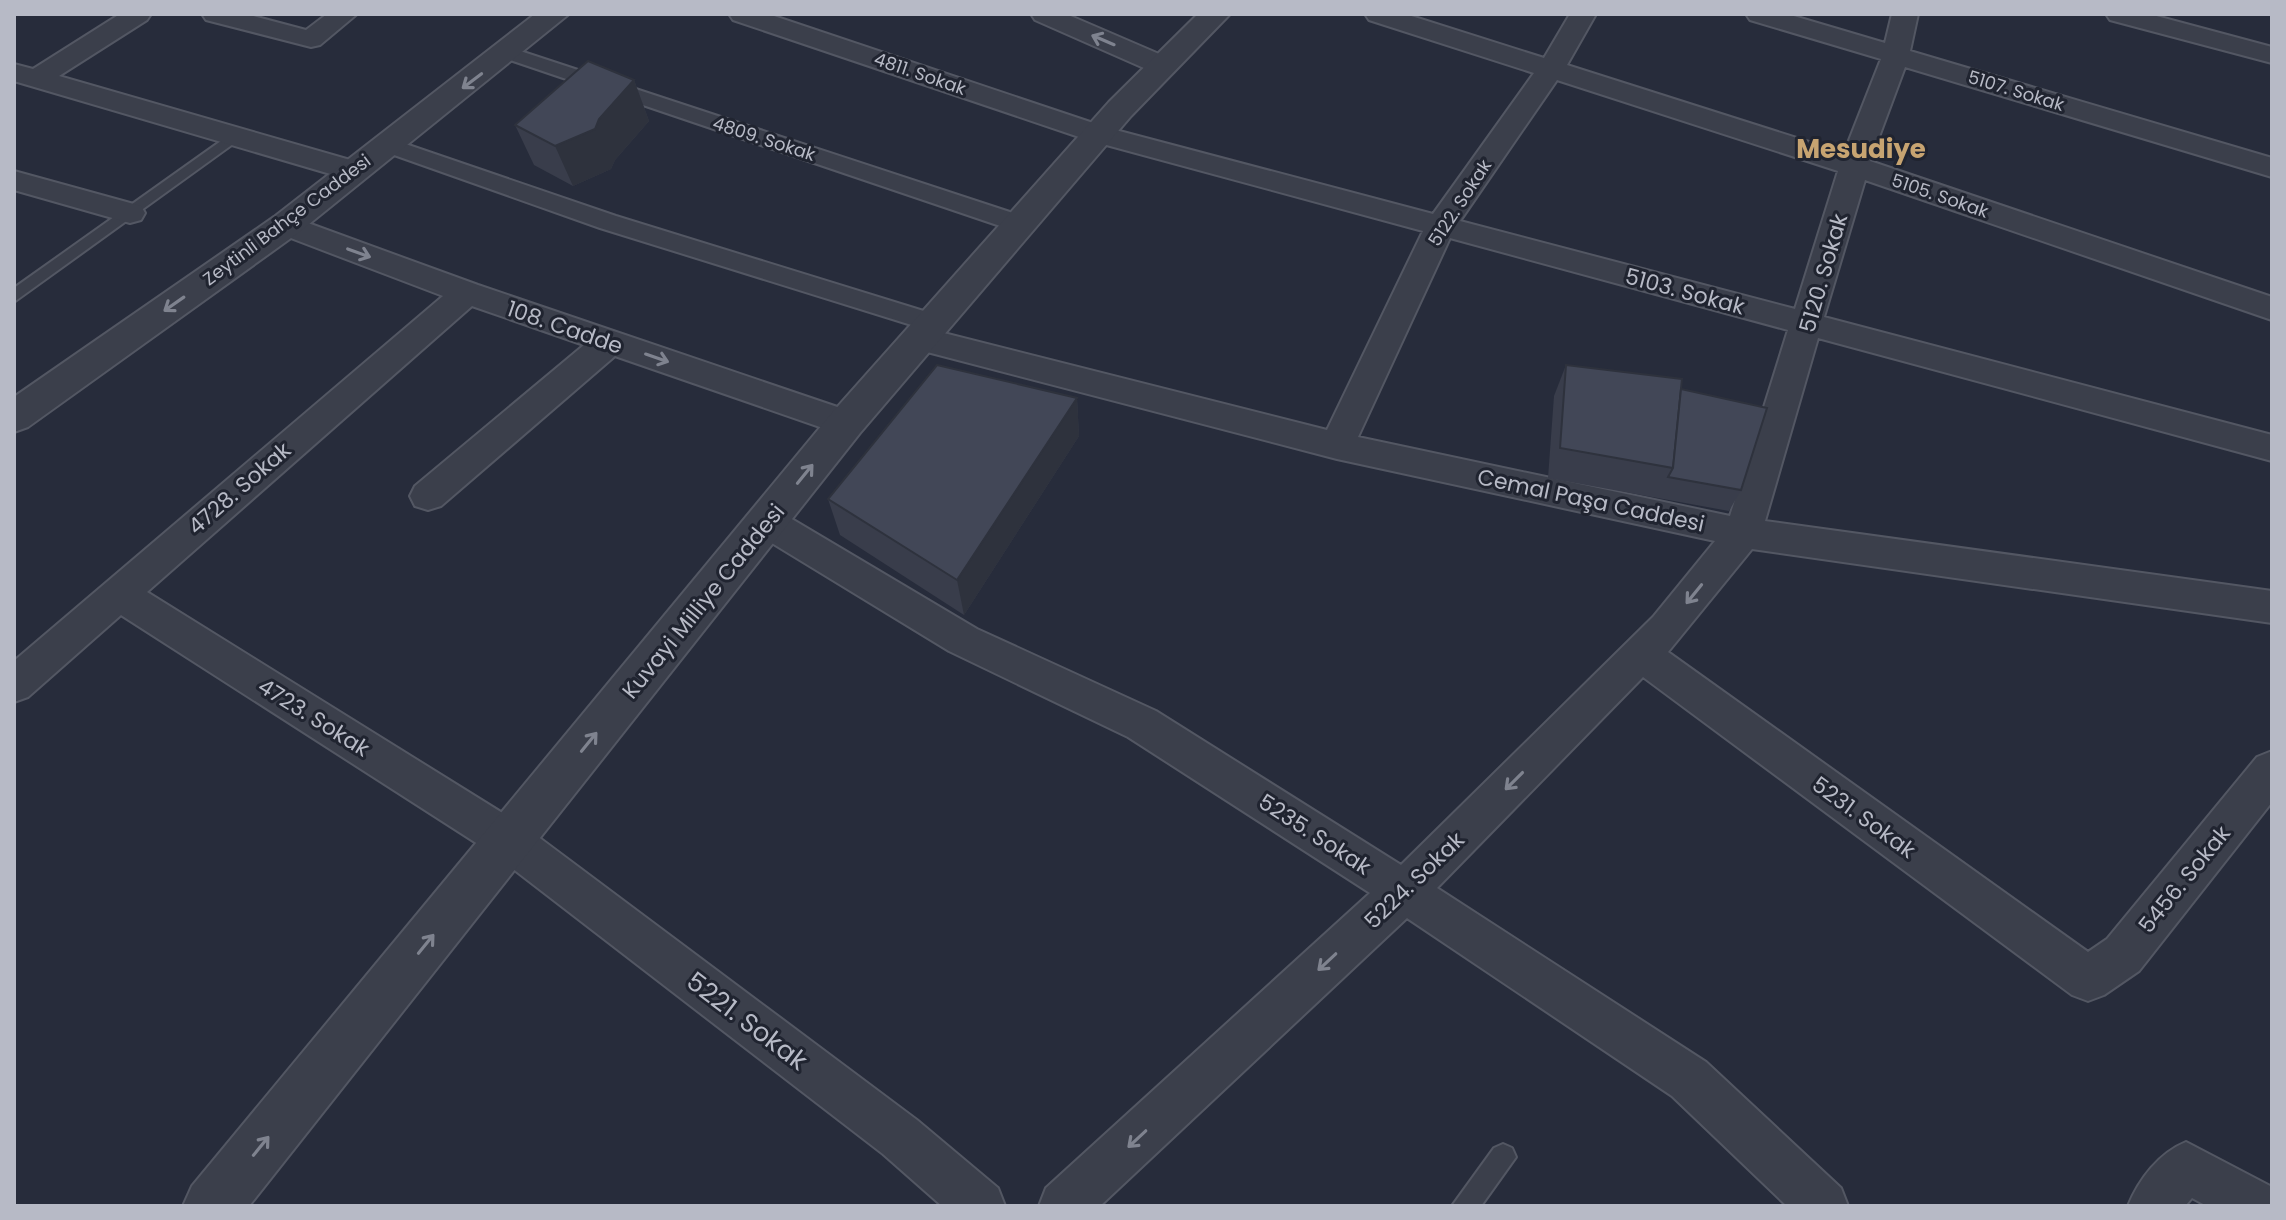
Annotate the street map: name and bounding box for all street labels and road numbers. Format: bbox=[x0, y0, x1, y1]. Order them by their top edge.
street label: 4811. Sokak bbox=[871, 46, 970, 101]
street label: 5107. Sokak bbox=[1965, 64, 2068, 117]
street label: 4809. Sokak bbox=[710, 110, 819, 167]
street label: Zeytinli Bahçe Caddesi bbox=[198, 148, 376, 291]
street label: 5122. Sokak bbox=[1422, 154, 1497, 251]
street label: 5105. Sokak bbox=[1888, 167, 1993, 224]
street label: 5120. Sokak bbox=[1792, 209, 1855, 336]
street label: 5103. Sokak bbox=[1622, 261, 1749, 322]
street label: 108. Cadde bbox=[503, 293, 627, 362]
street label: 4728. Sokak bbox=[181, 434, 298, 542]
street label: Cemal Paşa Caddesi bbox=[1474, 461, 1707, 540]
street label: Kuvayi Milliye Caddesi bbox=[615, 497, 792, 705]
street label: 4723. Sokak bbox=[252, 671, 376, 764]
street label: 5231. Sokak bbox=[1805, 769, 1922, 866]
street label: 5235. Sokak bbox=[1252, 786, 1378, 883]
street label: 5456. Sokak bbox=[2131, 818, 2238, 940]
street label: 5224. Sokak bbox=[1358, 824, 1472, 936]
street label: 5221. Sokak bbox=[679, 964, 816, 1079]

